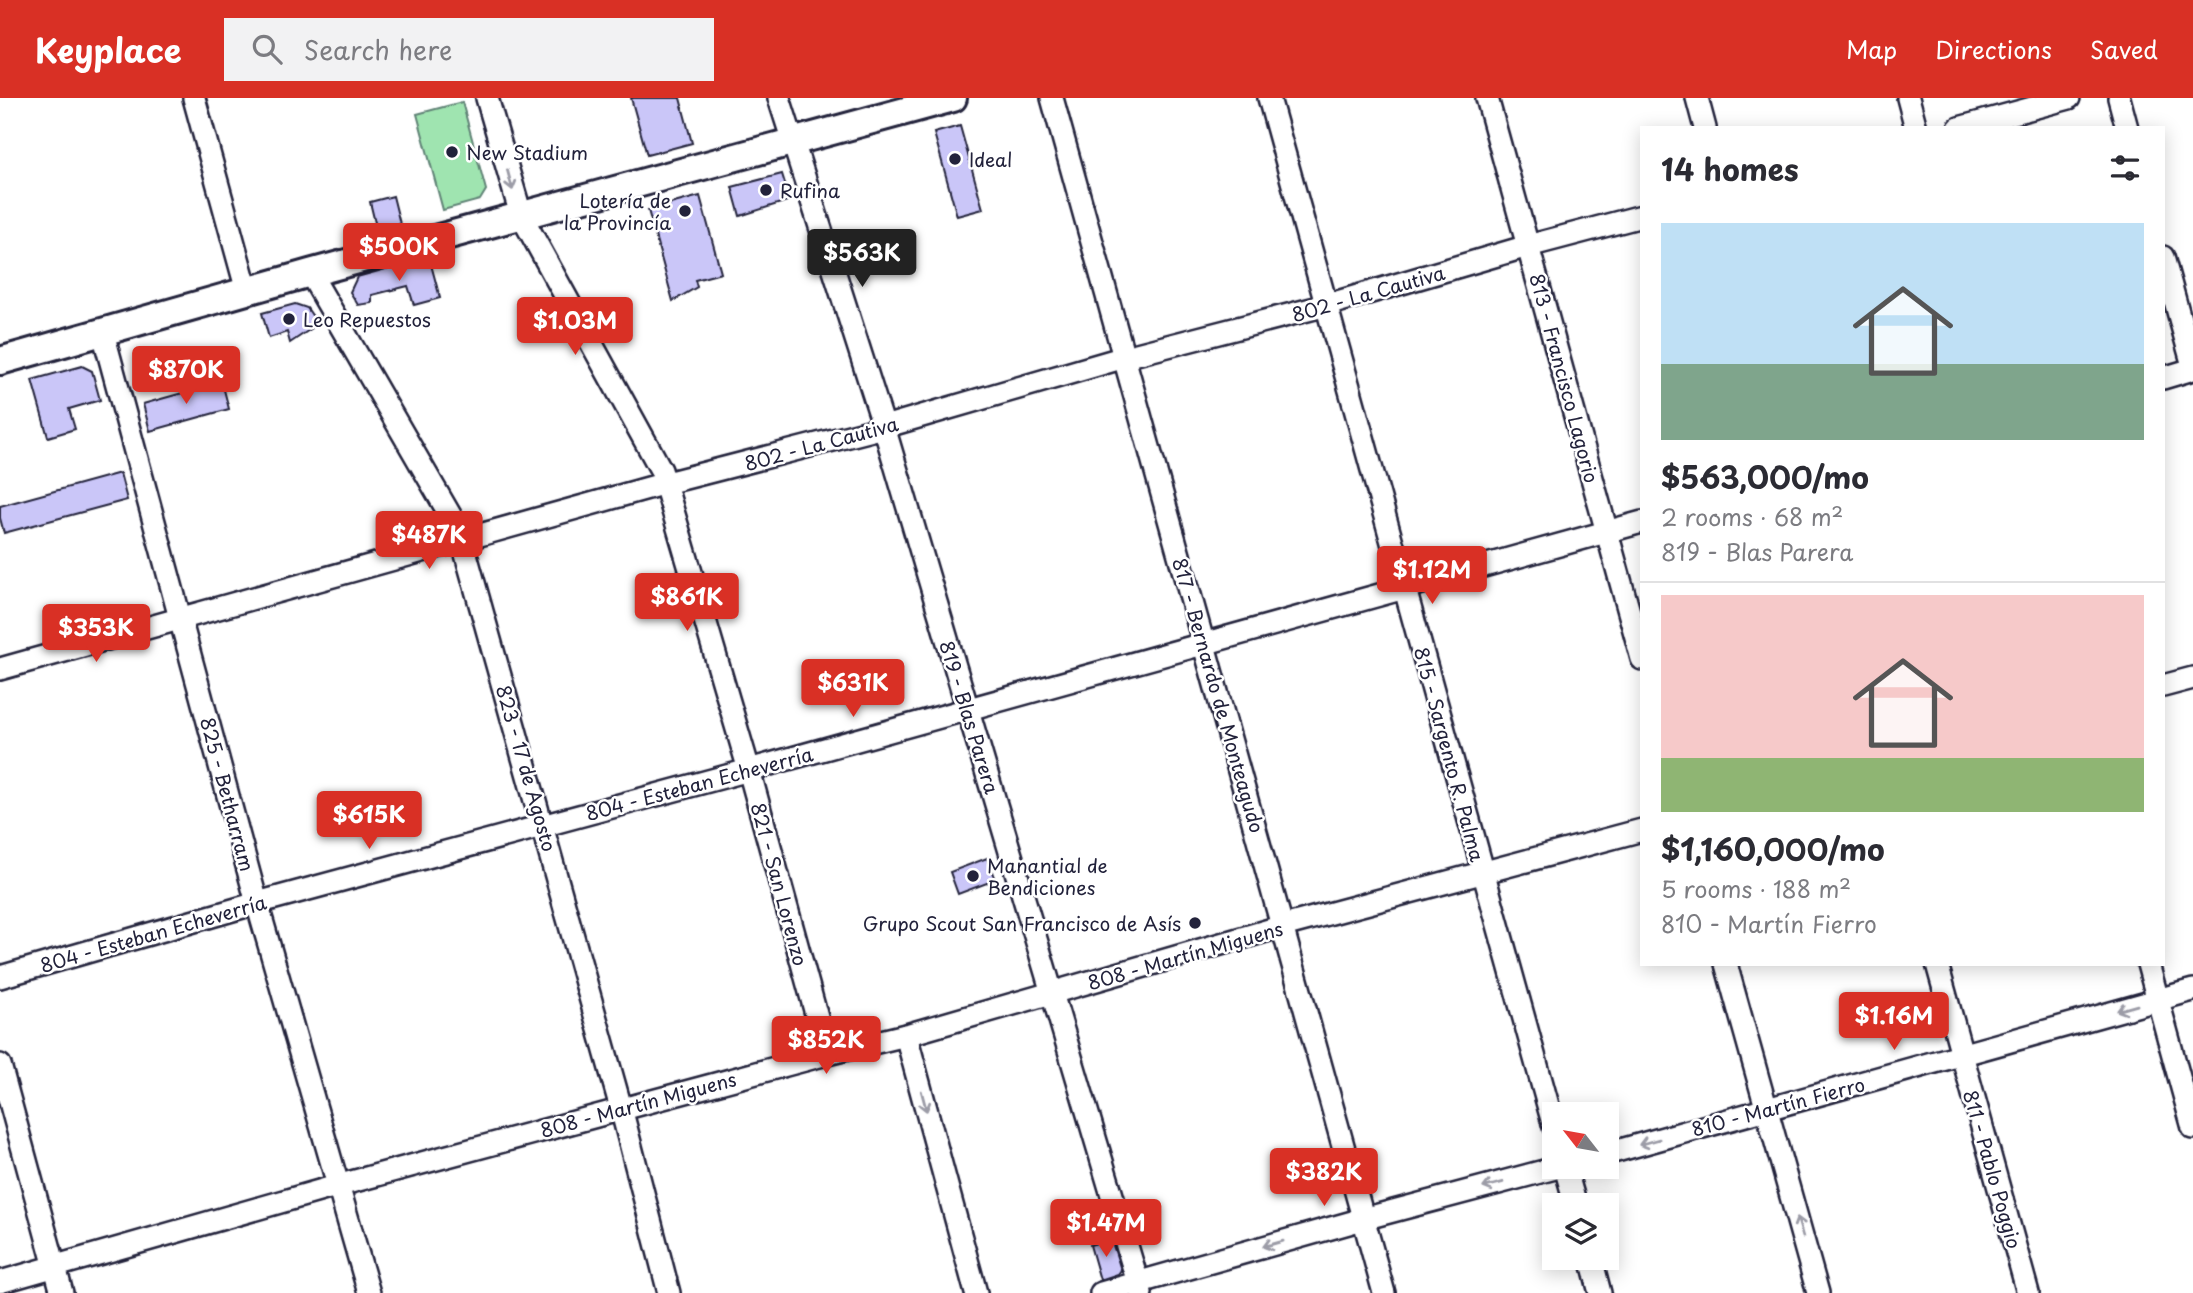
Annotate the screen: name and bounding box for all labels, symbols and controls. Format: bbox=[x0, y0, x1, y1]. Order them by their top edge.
search box bbox=[224, 18, 714, 81]
text: Keyplace bbox=[35, 24, 182, 74]
icon: search bbox=[248, 30, 286, 68]
text: Search here bbox=[304, 30, 452, 69]
text: Map bbox=[1846, 31, 1897, 67]
text: Directions bbox=[1935, 31, 2052, 67]
text: Saved bbox=[2090, 31, 2158, 67]
place label: New Stadium bbox=[466, 138, 588, 166]
marker: New Stadium bbox=[444, 144, 460, 160]
place label: Ideal bbox=[969, 145, 1012, 173]
text: 14 homes bbox=[1661, 146, 1799, 191]
icon: filters bbox=[2106, 149, 2144, 187]
marker: Ideal bbox=[947, 151, 963, 167]
one-way arrow bbox=[504, 168, 517, 191]
place label: Rufina bbox=[780, 176, 840, 204]
marker: Rufina bbox=[758, 182, 774, 198]
place label: Lotería de la Provincía bbox=[564, 186, 671, 236]
marker: Lotería de la Provincía bbox=[677, 203, 693, 219]
pin: $500K bbox=[350, 223, 448, 283]
text: $500K bbox=[359, 228, 439, 263]
pin: $563K bbox=[813, 230, 911, 289]
text: $563K bbox=[823, 234, 901, 269]
street label: 802 - La Cautiva bbox=[1288, 258, 1448, 328]
icon: home bbox=[1840, 268, 1966, 394]
street label: 813 - Francisco Lagorio bbox=[1524, 270, 1606, 486]
pin: $1.03M bbox=[518, 298, 632, 357]
text: $1.03M bbox=[533, 302, 617, 337]
place label: Leo Repuestos bbox=[303, 305, 431, 333]
marker: Leo Repuestos bbox=[281, 311, 297, 327]
pin: $870K bbox=[137, 346, 235, 406]
text: $870K bbox=[148, 351, 224, 386]
street label: 802 - La Cautiva bbox=[741, 409, 901, 477]
text: $563,000/mo bbox=[1661, 454, 1869, 499]
text: 2 rooms · 68 m² bbox=[1661, 499, 1843, 534]
pin: $487K bbox=[380, 512, 478, 571]
text: $487K bbox=[392, 516, 466, 551]
text: 819 - Blas Parera bbox=[1661, 534, 1853, 569]
pin: $1.12M bbox=[1375, 546, 1489, 606]
text: $1.12M bbox=[1393, 551, 1471, 586]
street label: 817 - Bernardo de Monteagudo bbox=[1166, 554, 1272, 836]
pin: $861K bbox=[638, 574, 736, 633]
text: $861K bbox=[651, 578, 723, 613]
pin: $353K bbox=[47, 604, 145, 664]
text: $353K bbox=[58, 609, 134, 644]
street label: 819 - Blas Parera bbox=[933, 637, 1007, 797]
icon: home bbox=[1840, 640, 1966, 766]
street label: 815 - Sargento R. Palma bbox=[1408, 643, 1492, 865]
pin: $631K bbox=[804, 660, 902, 719]
text: $631K bbox=[817, 664, 889, 699]
street label: 823 - 17 de Agosto bbox=[490, 682, 564, 854]
street label: 825 - Betharram bbox=[194, 714, 262, 874]
street label: 804 - Esteban Echeverría bbox=[582, 739, 816, 827]
pin: $615K bbox=[320, 792, 418, 851]
text: $615K bbox=[333, 796, 405, 831]
street label: 821 - San Lorenzo bbox=[745, 799, 815, 969]
text: $1,160,000/mo bbox=[1661, 826, 1885, 871]
place label: Manantial de Bendiciones bbox=[987, 851, 1108, 901]
marker: Manantial de Bendiciones bbox=[965, 868, 981, 884]
text: 5 rooms · 188 m² bbox=[1661, 871, 1851, 906]
street label: 804 - Esteban Echeverría bbox=[37, 887, 270, 979]
text: 810 - Martín Fierro bbox=[1661, 906, 1877, 941]
place label: Grupo Scout San Francisco de Asís bbox=[863, 909, 1181, 937]
street label: 808 - Martín Miguens bbox=[1084, 914, 1286, 996]
marker: Grupo Scout San Francisco de Asís bbox=[1187, 915, 1203, 931]
pin: $1.16M bbox=[1837, 992, 1951, 1052]
text: $1.16M bbox=[1855, 997, 1933, 1032]
one-way arrow bbox=[2116, 1003, 2138, 1016]
pin: $852K bbox=[777, 1016, 875, 1076]
text: $852K bbox=[788, 1021, 864, 1056]
street label: 808 - Martín Miguens bbox=[537, 1064, 739, 1144]
street label: 810 - Martín Fierro bbox=[1688, 1069, 1868, 1143]
street label: 811 - Pablo Poggio bbox=[1957, 1086, 2029, 1252]
one-way arrow bbox=[918, 1090, 931, 1112]
north arrow bbox=[1542, 1102, 1619, 1180]
map controls bbox=[1542, 1102, 1619, 1270]
one-way arrow bbox=[1638, 1136, 1660, 1149]
pin: $382K bbox=[1275, 1148, 1373, 1208]
text: $382K bbox=[1286, 1153, 1362, 1188]
one-way arrow bbox=[1482, 1179, 1504, 1192]
button: layers bbox=[1542, 1193, 1619, 1270]
pin: $1.47M bbox=[1049, 1200, 1163, 1259]
text: $1.47M bbox=[1066, 1204, 1146, 1239]
one-way arrow bbox=[1792, 1216, 1805, 1238]
one-way arrow bbox=[1263, 1239, 1285, 1252]

